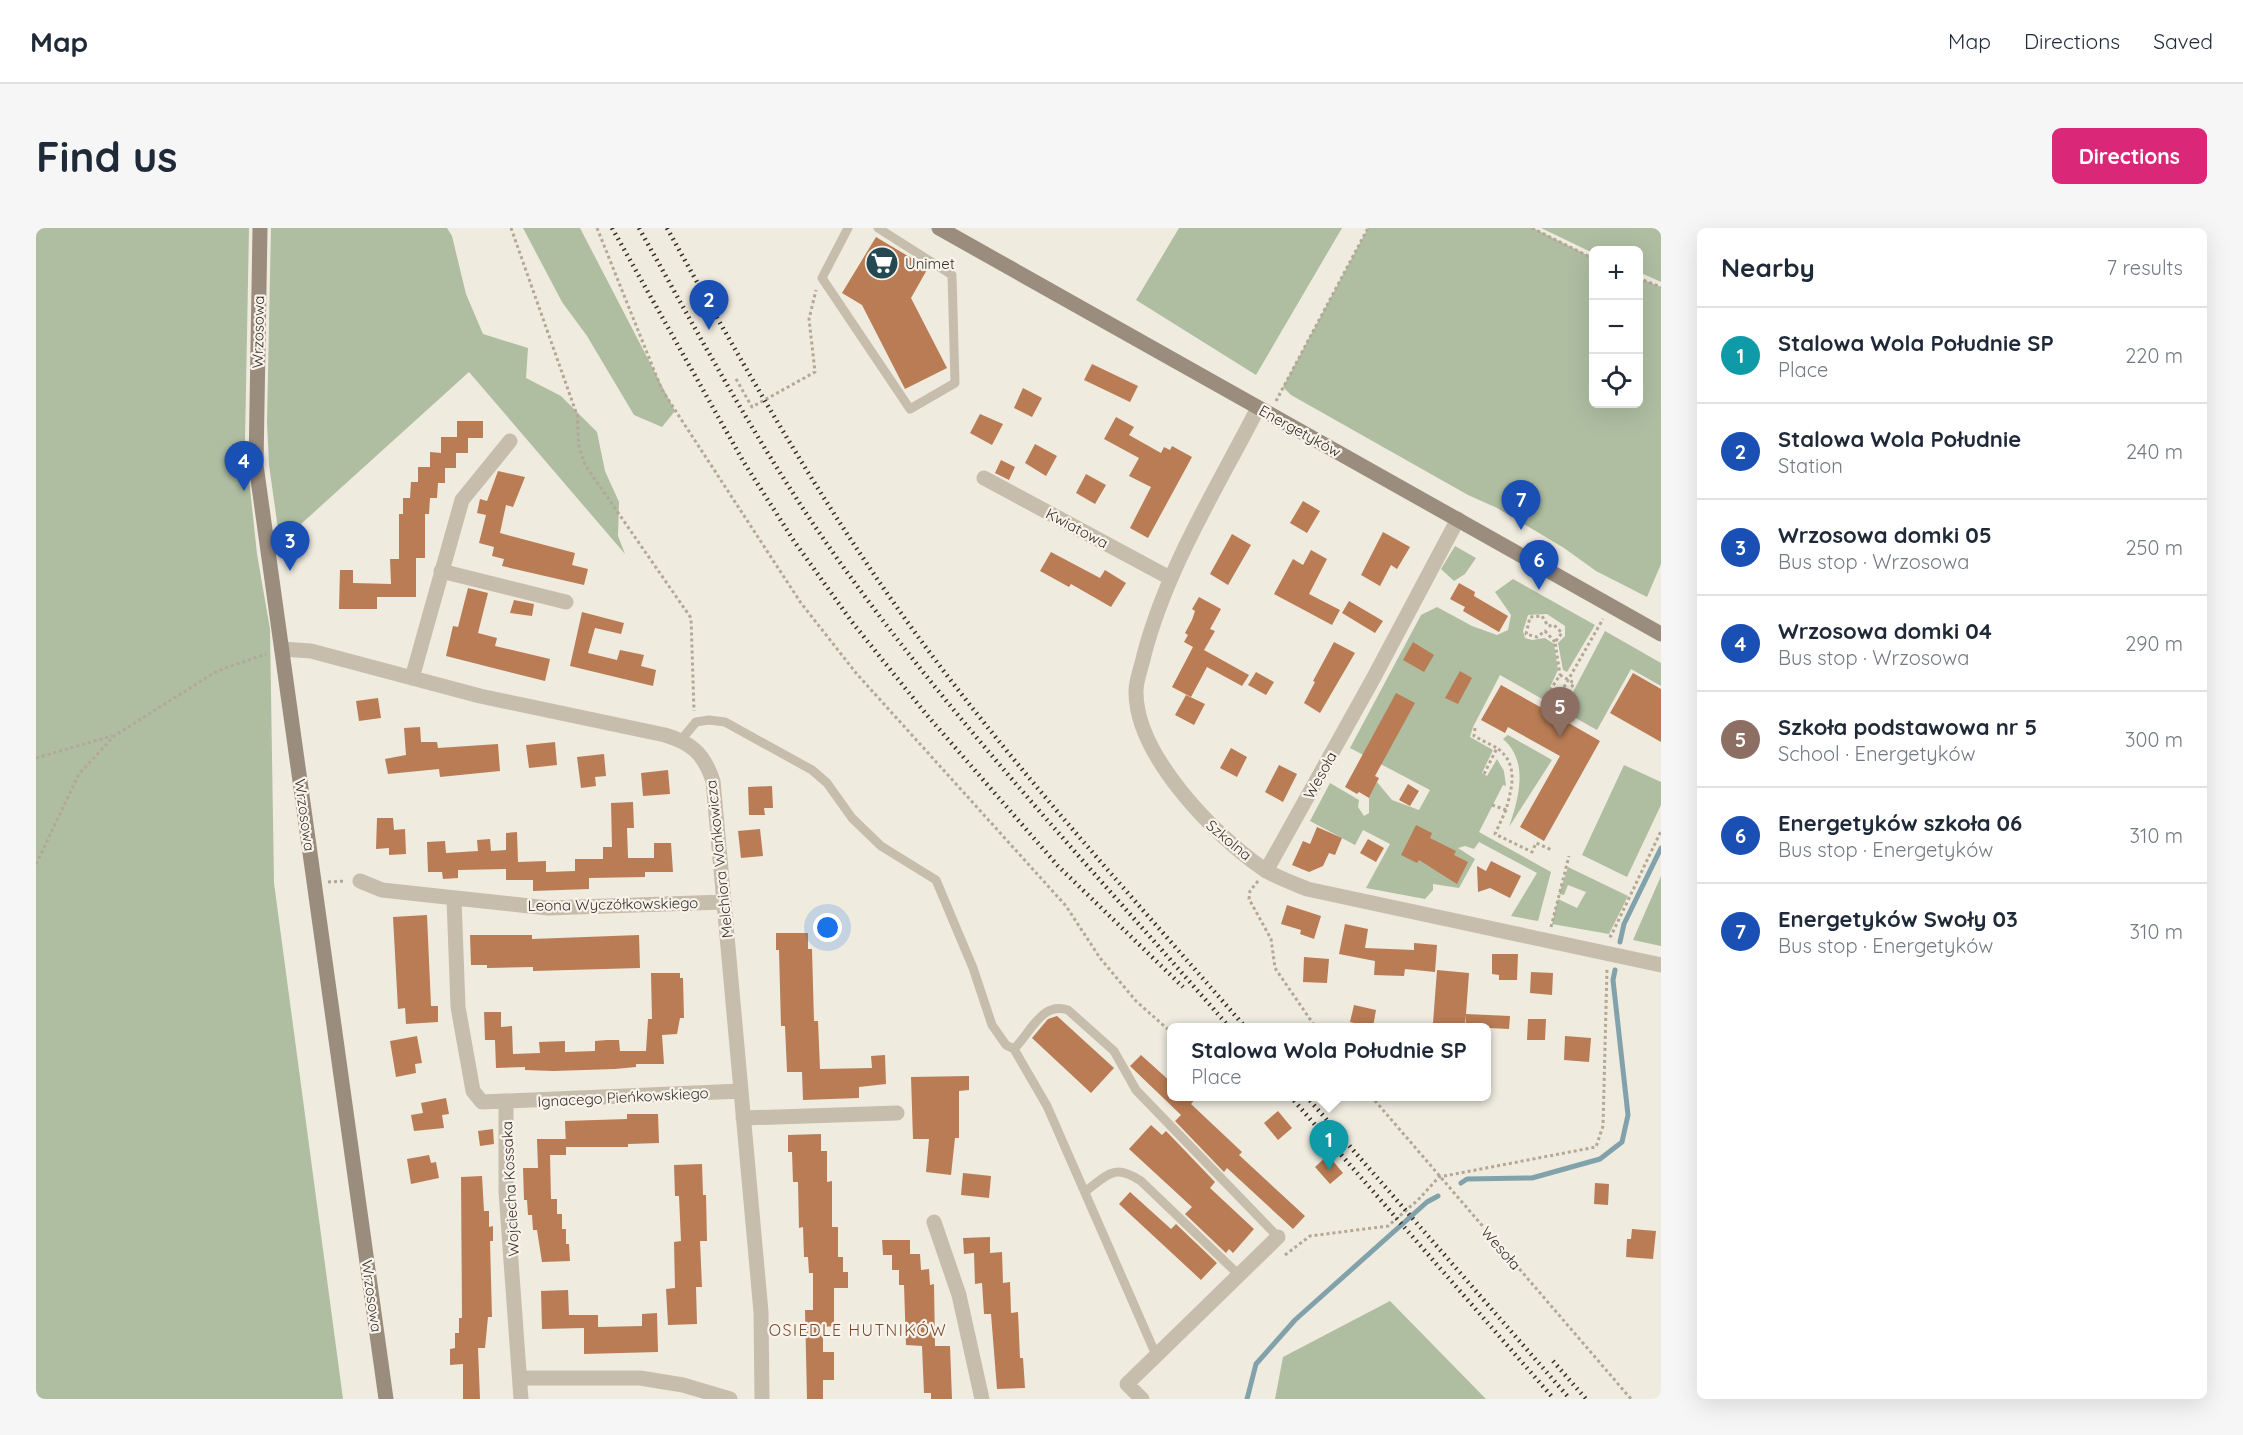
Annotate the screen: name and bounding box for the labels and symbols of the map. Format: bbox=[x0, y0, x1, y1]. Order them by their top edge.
supermarket icon: Unimet bbox=[864, 245, 900, 281]
place label: Unimet bbox=[905, 254, 955, 273]
pin: 2 bbox=[690, 280, 728, 330]
street label: Wrzosowa bbox=[248, 295, 268, 369]
street label: Energetyków bbox=[1256, 401, 1344, 461]
pin: 4 bbox=[224, 442, 264, 491]
pin: 7 bbox=[1502, 480, 1540, 530]
street label: Kwiatowa bbox=[1043, 504, 1111, 552]
pin: 3 bbox=[270, 522, 310, 571]
pin: 6 bbox=[1520, 540, 1558, 590]
pin: 5 bbox=[1540, 688, 1580, 737]
street label: Wesoła bbox=[1299, 748, 1341, 802]
street label: Wrzosowa bbox=[291, 778, 319, 852]
street label: Melchiora Wańkowicza bbox=[701, 779, 737, 939]
street label: Szkolna bbox=[1202, 815, 1256, 865]
street label: Leona Wyczółkowskiego bbox=[528, 893, 698, 915]
your location bbox=[813, 913, 842, 942]
street label: Ignacego Pieńkowskiego bbox=[537, 1083, 709, 1111]
pin: 1 bbox=[1310, 1120, 1348, 1170]
street label: Wojciecha Kossaka bbox=[497, 1121, 523, 1257]
street label: Wesoła bbox=[1477, 1222, 1525, 1274]
street label: Wrzosowa bbox=[358, 1259, 386, 1333]
district label: OSIEDLE HUTNIKÓW bbox=[769, 1320, 947, 1340]

